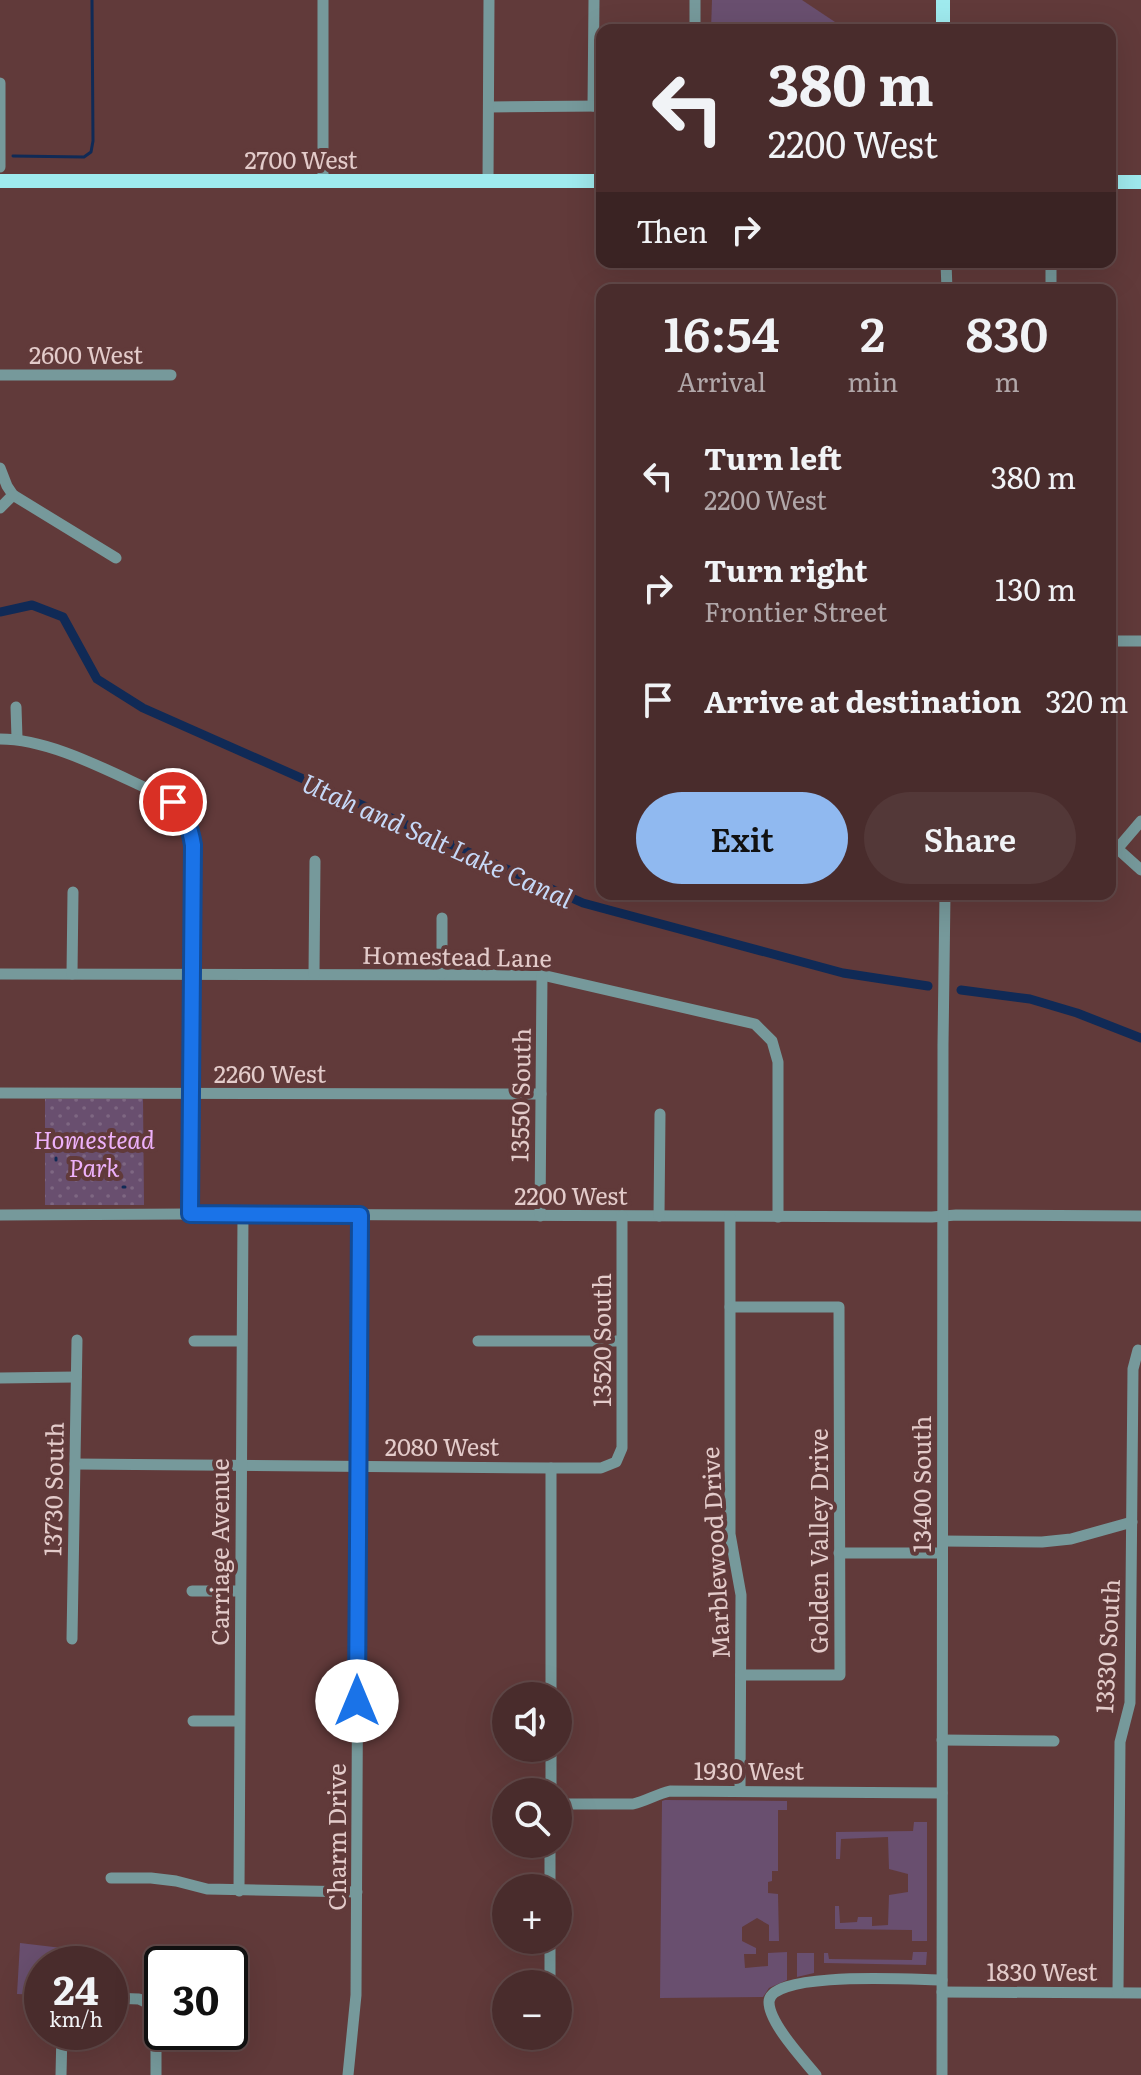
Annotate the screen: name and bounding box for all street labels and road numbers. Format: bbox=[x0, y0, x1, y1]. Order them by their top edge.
street label: 2700 West bbox=[244, 141, 358, 176]
street label: 2600 West bbox=[29, 336, 143, 371]
street label: Homestead Lane bbox=[362, 936, 552, 974]
street label: 13550 South bbox=[500, 1028, 538, 1162]
street label: 2260 West bbox=[214, 1055, 326, 1090]
street label: 2200 West bbox=[514, 1177, 628, 1212]
street label: 13520 South bbox=[583, 1273, 618, 1407]
street label: 13400 South bbox=[903, 1415, 938, 1552]
street label: 13730 South bbox=[33, 1422, 71, 1556]
street label: 2080 West bbox=[385, 1428, 499, 1463]
street label: Golden Valley Drive bbox=[800, 1428, 835, 1654]
street label: Marblewood Drive bbox=[691, 1446, 737, 1660]
street label: Carriage Avenue bbox=[201, 1458, 236, 1646]
street label: 13330 South bbox=[1085, 1578, 1127, 1714]
street label: 1930 West bbox=[694, 1752, 805, 1787]
street label: Charm Drive bbox=[318, 1763, 353, 1911]
street label: 1830 West bbox=[986, 1953, 1098, 1988]

